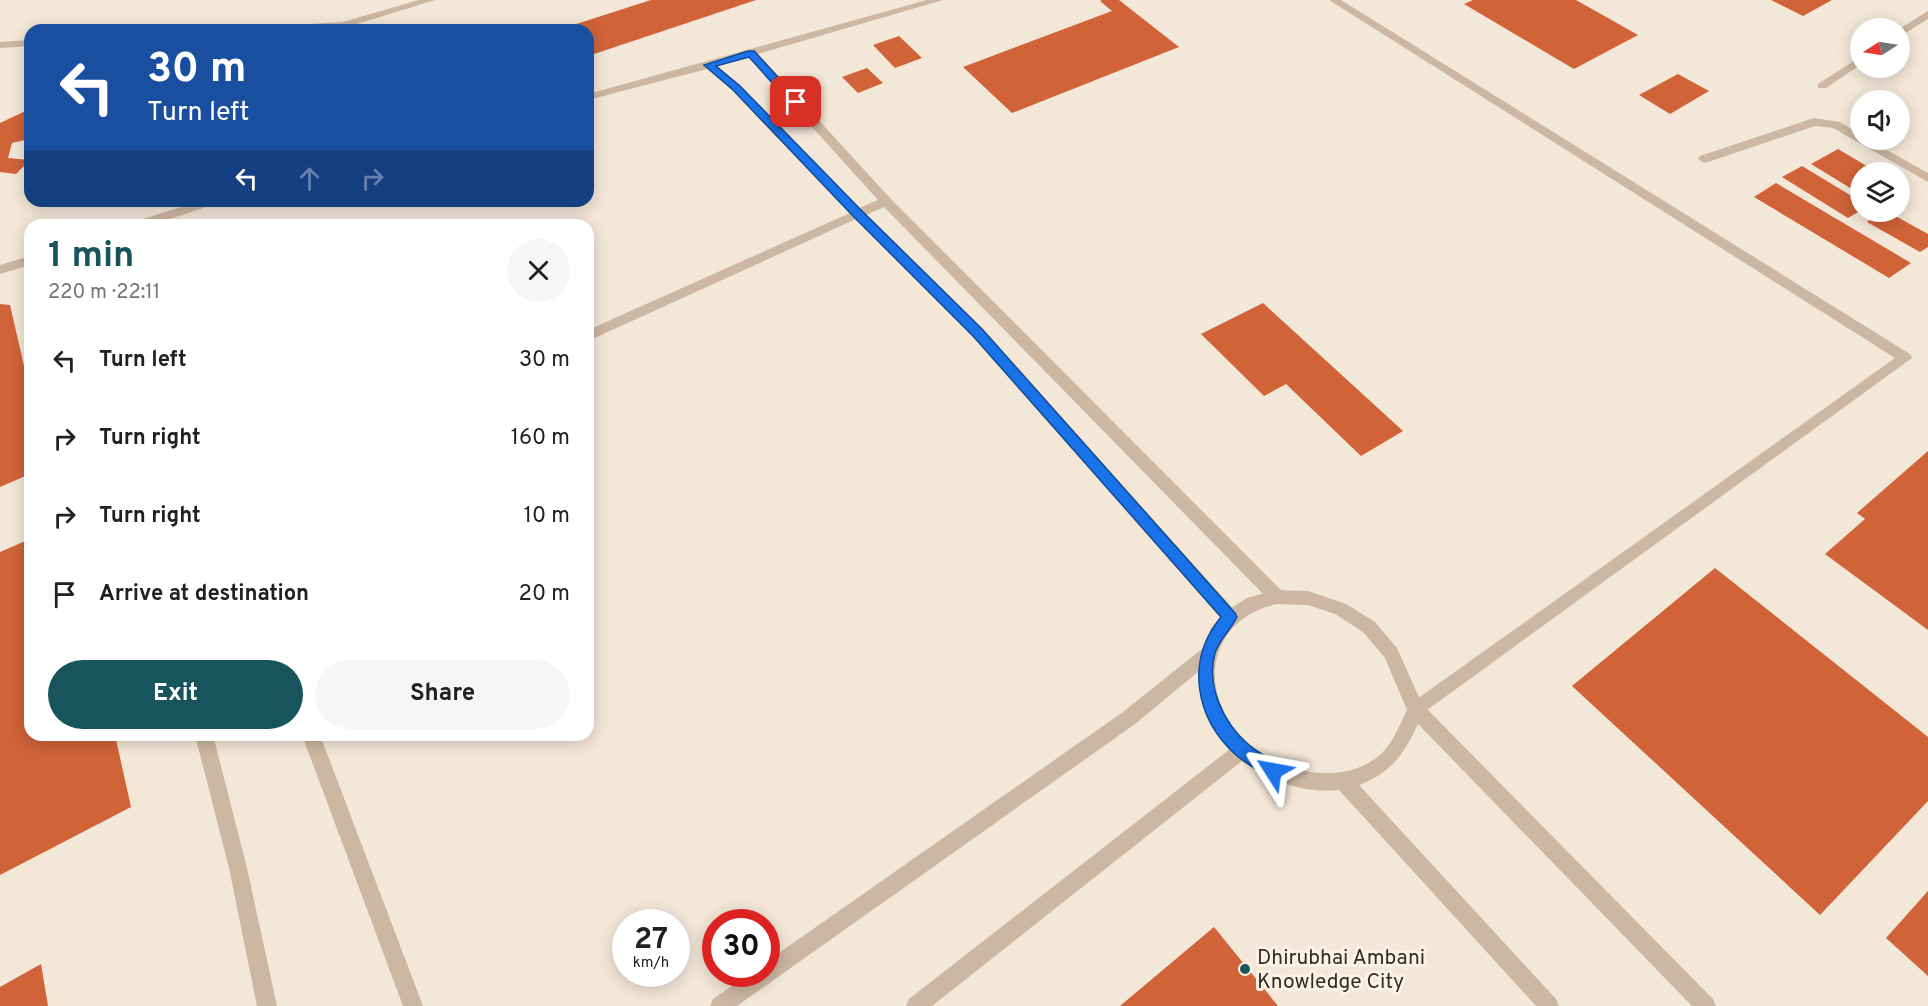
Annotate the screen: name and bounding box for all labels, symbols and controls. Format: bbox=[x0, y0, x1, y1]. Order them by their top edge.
north arrow bbox=[1850, 18, 1910, 78]
map controls bbox=[1850, 18, 1910, 222]
text: 30 m bbox=[147, 44, 246, 97]
icon: left bbox=[48, 48, 126, 126]
pin bbox=[770, 76, 821, 127]
icon: arrive bbox=[779, 85, 812, 118]
button: sound bbox=[1850, 90, 1910, 150]
text: Turn left bbox=[147, 96, 249, 130]
icon: left bbox=[230, 162, 263, 195]
icon: ahead bbox=[293, 162, 326, 195]
icon: right bbox=[356, 162, 389, 195]
button: layers bbox=[1850, 162, 1910, 222]
text: 1 min bbox=[48, 234, 134, 280]
button: close bbox=[507, 239, 570, 302]
text: 220 m · 22:11 bbox=[48, 280, 160, 306]
icon: left bbox=[48, 344, 81, 377]
text: Turn left bbox=[99, 347, 187, 374]
text: 30 m bbox=[519, 347, 570, 374]
icon: right bbox=[48, 422, 81, 455]
text: Turn right bbox=[99, 425, 201, 452]
text: 160 m bbox=[511, 425, 570, 452]
icon: right bbox=[48, 500, 81, 533]
text: Turn right bbox=[99, 503, 201, 530]
text: 10 m bbox=[524, 503, 570, 530]
icon: arrive bbox=[48, 578, 81, 611]
text: Arrive at destination bbox=[99, 581, 309, 608]
text: 20 m bbox=[519, 581, 570, 608]
button: Exit bbox=[48, 660, 303, 729]
button: Share bbox=[315, 660, 570, 729]
position arrow bbox=[1241, 739, 1305, 803]
speed limit sign: 30 bbox=[702, 909, 780, 987]
text: 27 bbox=[634, 922, 668, 959]
place label: Dhirubhai Ambani Knowledge City bbox=[1257, 945, 1425, 996]
text: km/h bbox=[633, 954, 669, 973]
marker: Dhirubhai Ambani Knowledge City bbox=[1238, 962, 1252, 976]

